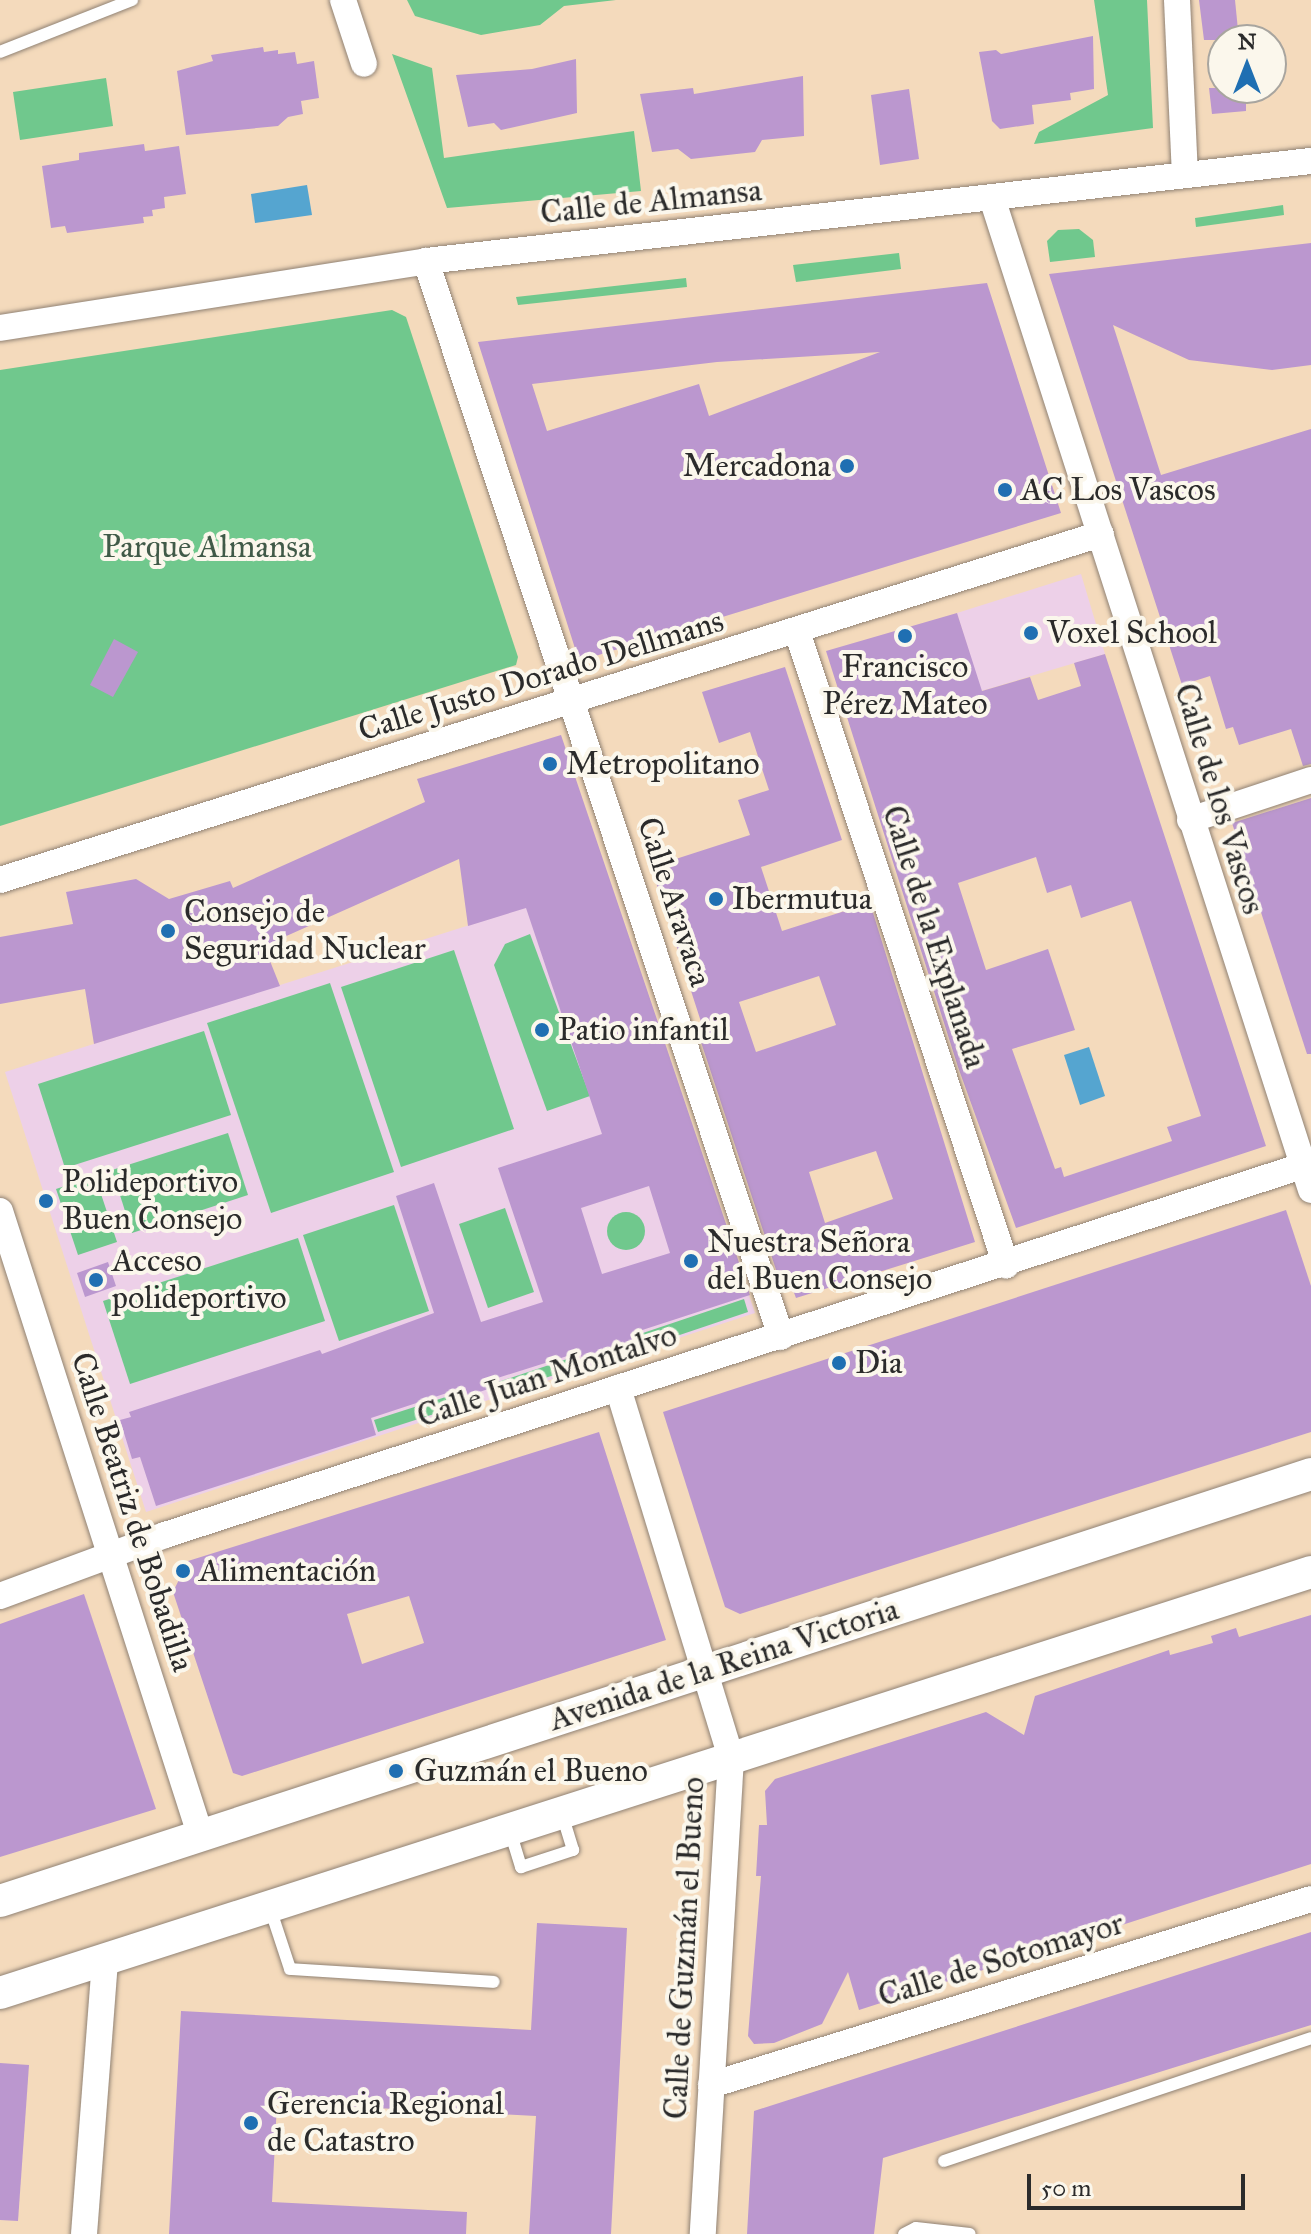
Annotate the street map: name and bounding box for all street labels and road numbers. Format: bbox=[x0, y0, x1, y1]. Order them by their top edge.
street label: Calle de Almansa bbox=[539, 171, 763, 233]
street label: Calle Justo Dorado Dellmans bbox=[354, 602, 728, 750]
street label: Calle de los Vascos bbox=[1166, 679, 1272, 919]
street label: Calle de la Explanada bbox=[873, 801, 995, 1073]
street label: Calle Aravaca bbox=[629, 813, 719, 991]
street label: Calle Juan Montalvo bbox=[412, 1316, 682, 1436]
street label: Calle Beatriz de Bobadilla bbox=[62, 1348, 202, 1676]
street label: Avenida de la Reina Victoria bbox=[545, 1590, 903, 1740]
street label: Calle de Guzmán el Bueno bbox=[657, 1776, 713, 2120]
street label: Calle de Sotomayor bbox=[874, 1904, 1128, 2016]

